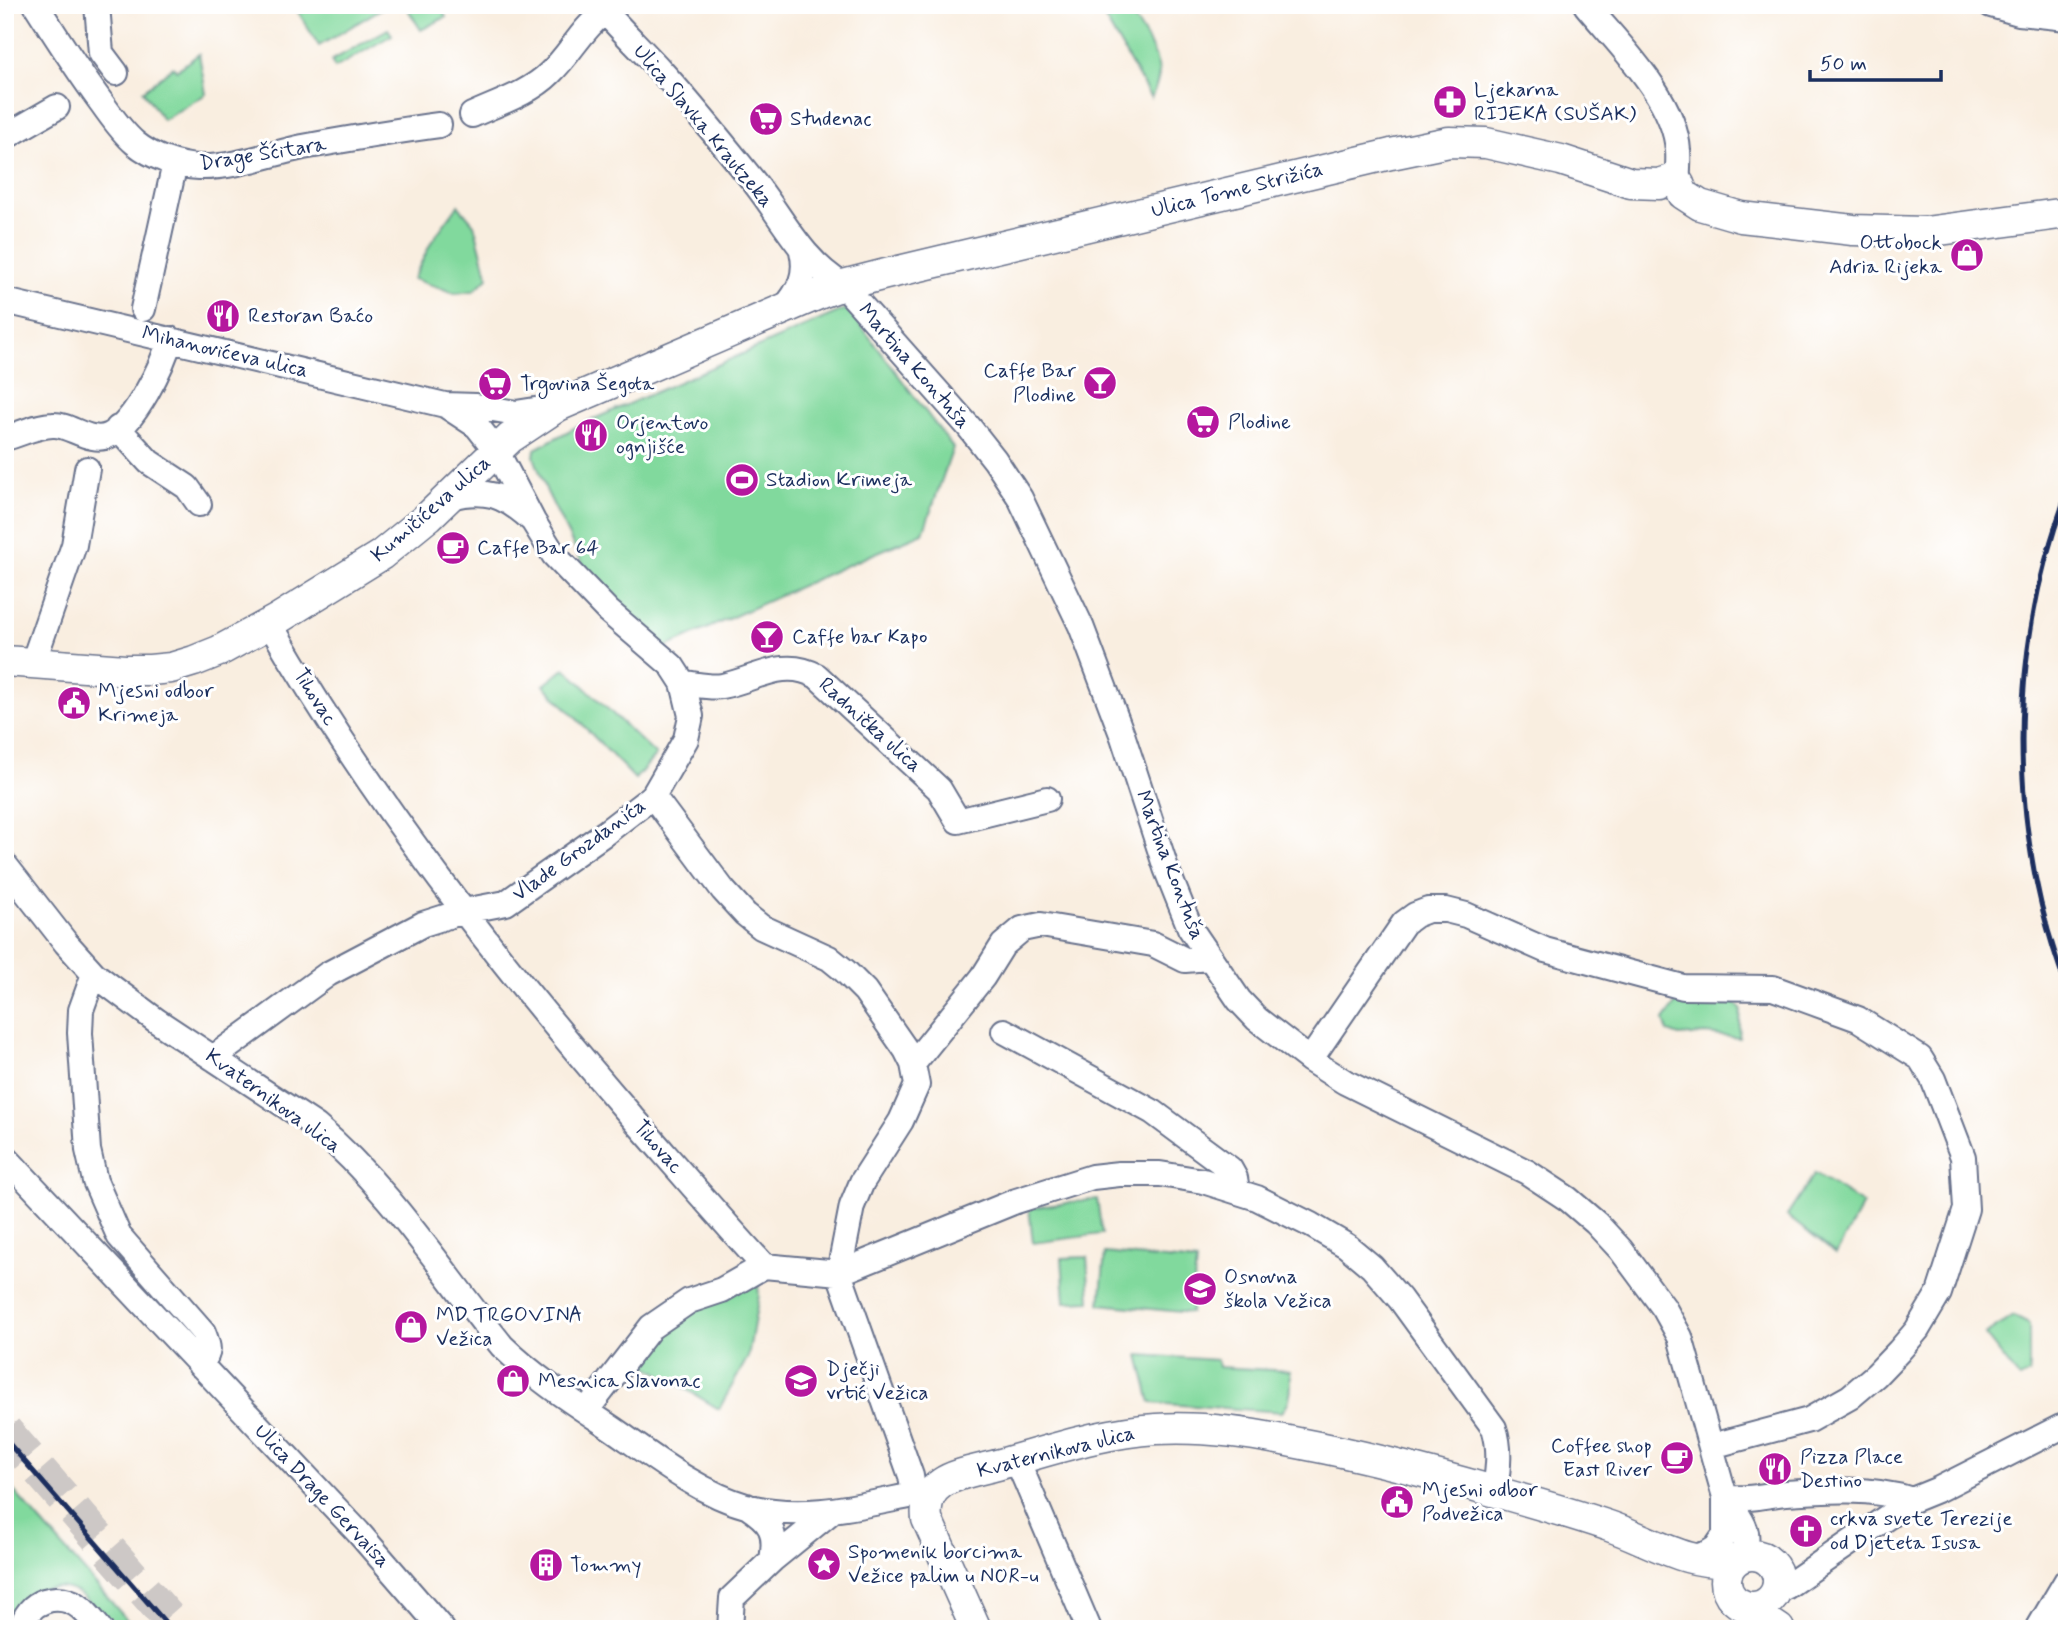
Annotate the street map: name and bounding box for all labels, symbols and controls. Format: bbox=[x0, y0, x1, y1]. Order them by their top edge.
street label: Ulica Slavka Krautzeka bbox=[626, 38, 780, 214]
scale bar bbox=[1810, 38, 1941, 82]
text: 50 m bbox=[1820, 50, 1867, 78]
place label: Ljekarna RIJEKA (SUŠAK) bbox=[1474, 76, 1637, 128]
pharmacy icon: Ljekarna RIJEKA (SUŠAK) bbox=[1431, 83, 1469, 121]
supermarket icon: Studenac bbox=[747, 100, 785, 138]
place label: Studenac bbox=[790, 105, 872, 133]
street label: Drage Šćitara bbox=[198, 130, 329, 179]
street label: Ulica Tome Strižića bbox=[1148, 155, 1326, 225]
place label: Ottobock Adria Rijeka bbox=[1829, 229, 1942, 281]
shop icon: Ottobock Adria Rijeka bbox=[1948, 236, 1986, 274]
restaurant icon: Restoran Baćo bbox=[204, 297, 242, 335]
street label: Martina Kontuša bbox=[852, 297, 976, 435]
place label: Restoran Baćo bbox=[248, 302, 373, 330]
street label: Mihanovićeva ulica bbox=[139, 319, 311, 385]
place label: Caffe Bar Plodine bbox=[983, 357, 1076, 409]
bar icon: Caffe Bar Plodine bbox=[1081, 364, 1119, 402]
supermarket icon: Trgovina Šegota bbox=[476, 365, 514, 403]
place label: Trgovina Šegota bbox=[520, 370, 655, 399]
supermarket icon: Plodine bbox=[1184, 403, 1222, 441]
place label: Plodine bbox=[1228, 408, 1291, 436]
place label: Orjentovo ognjišće bbox=[616, 409, 709, 461]
restaurant icon: Orjentovo ognjišće bbox=[572, 416, 610, 454]
street label: Kumičićeva ulica bbox=[365, 449, 497, 569]
sports icon: Stadion Krimeja bbox=[723, 461, 761, 499]
place label: Stadion Krimeja bbox=[766, 466, 913, 494]
cafe icon: Caffe Bar 64 bbox=[434, 529, 472, 567]
place label: Caffe Bar 64 bbox=[477, 534, 599, 562]
bar icon: Caffe bar Kapo bbox=[748, 618, 786, 656]
place label: Caffe bar Kapo bbox=[792, 623, 928, 651]
street label: Tihovac bbox=[286, 663, 344, 731]
street label: Radnička ulica bbox=[812, 671, 928, 779]
place label: Mjesni odbor Krimeja bbox=[98, 677, 214, 729]
public building icon: Mjesni odbor Krimeja bbox=[55, 684, 93, 722]
street label: Martina Kontuša bbox=[1129, 786, 1211, 944]
street label: Vlade Grozdanića bbox=[507, 792, 651, 908]
street label: Kvaternikova ulica bbox=[199, 1042, 347, 1160]
street label: Tihovac bbox=[627, 1114, 689, 1180]
place label: Osnovna škola Vežica bbox=[1224, 1263, 1332, 1315]
school or university icon: Osnovna škola Vežica bbox=[1181, 1270, 1219, 1308]
place label: MD TRGOVINA Vežica bbox=[436, 1301, 583, 1353]
shop icon: MD TRGOVINA Vežica bbox=[392, 1308, 430, 1346]
place label: Dječji vrtić Vežica bbox=[826, 1355, 929, 1407]
shop icon: Mesnica Slavonac bbox=[494, 1362, 532, 1400]
school or university icon: Dječji vrtić Vežica bbox=[782, 1362, 820, 1400]
place label: Mesnica Slavonac bbox=[538, 1367, 701, 1395]
street label: Ulica Drage Gervaisa bbox=[248, 1418, 396, 1574]
street label: Kvaternikova ulica bbox=[974, 1419, 1138, 1485]
place label: Coffee shop East River bbox=[1551, 1432, 1652, 1484]
cafe icon: Coffee shop East River bbox=[1658, 1439, 1696, 1477]
place label: Pizza Place Destino bbox=[1800, 1443, 1903, 1495]
restaurant icon: Pizza Place Destino bbox=[1756, 1450, 1794, 1488]
place label: Mjesni odbor Podvežica bbox=[1422, 1476, 1538, 1528]
public building icon: Mjesni odbor Podvežica bbox=[1378, 1483, 1416, 1521]
place label: crkva svete Terezije od Djeteta Isusa bbox=[1830, 1505, 2013, 1557]
church icon: crkva svete Terezije od Djeteta Isusa bbox=[1787, 1512, 1825, 1550]
place label: Spomenik borcima Vežice palim u NOR-u bbox=[848, 1538, 1039, 1590]
place icon: Spomenik borcima Vežice palim u NOR-u bbox=[805, 1545, 843, 1583]
building icon: Tommy bbox=[527, 1546, 565, 1584]
place label: Tommy bbox=[570, 1551, 641, 1579]

